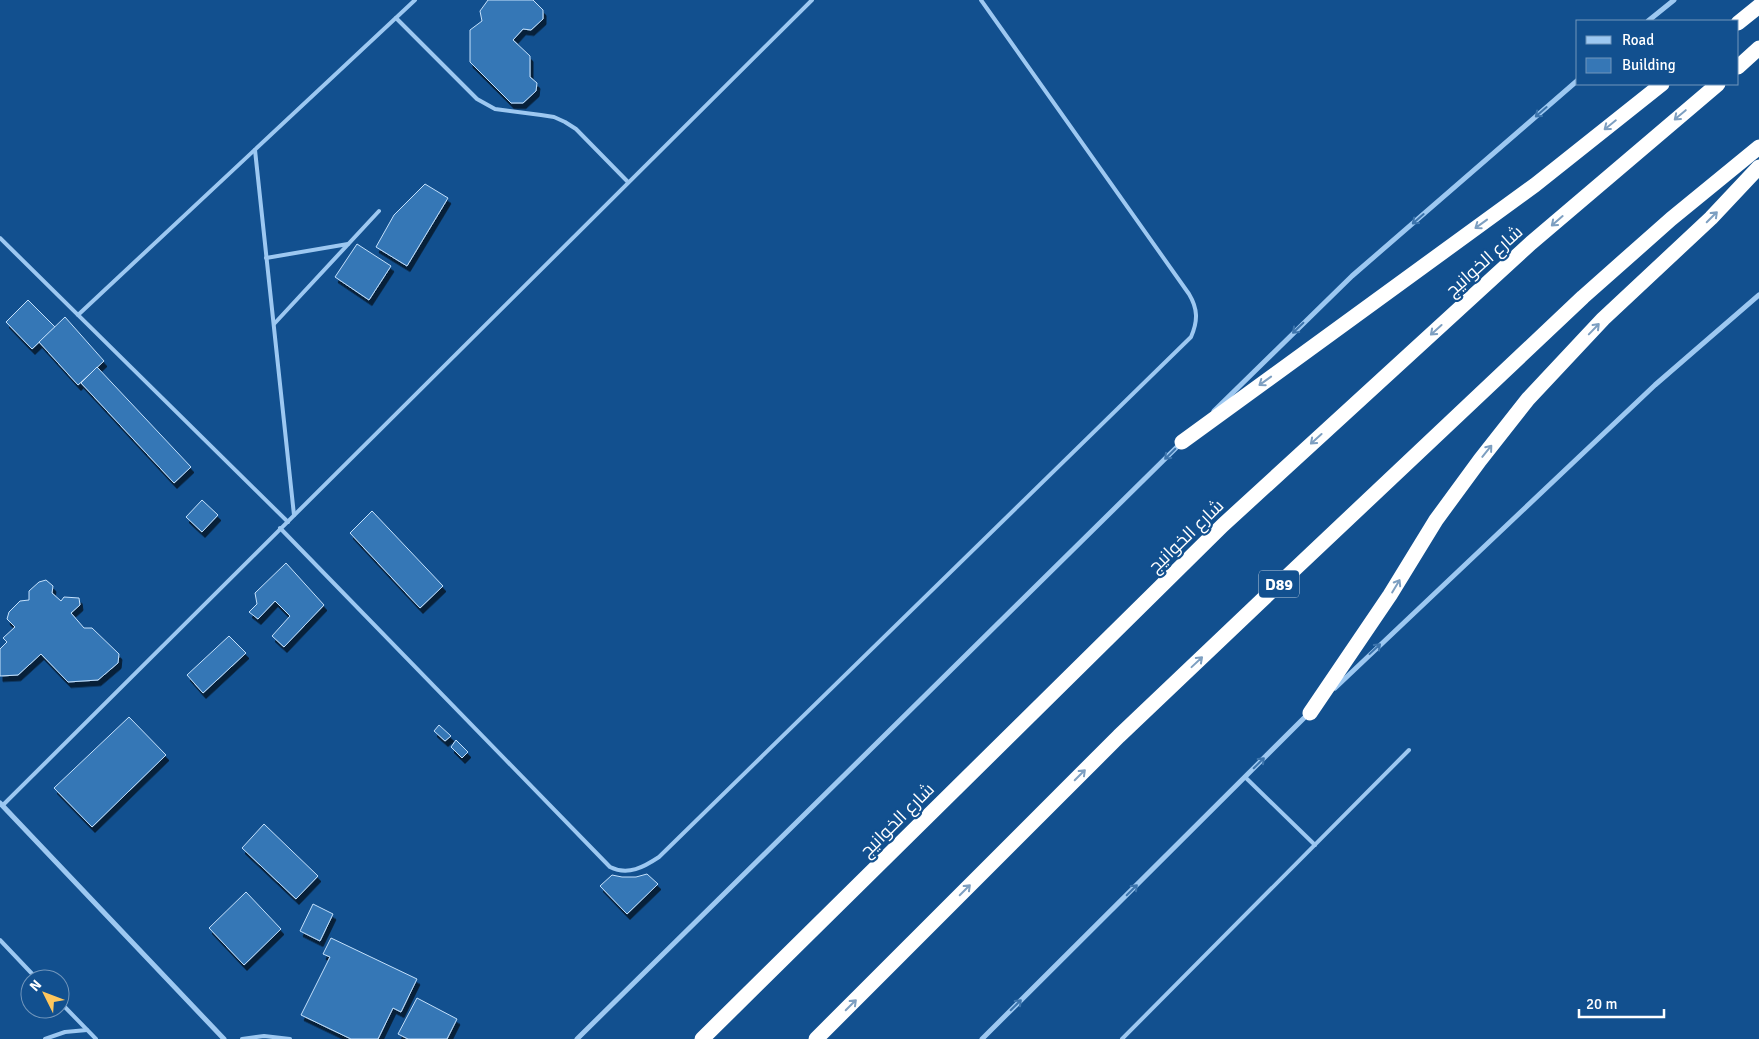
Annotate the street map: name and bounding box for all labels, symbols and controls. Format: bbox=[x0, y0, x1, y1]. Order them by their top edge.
legend bbox=[1576, 20, 1739, 85]
text: Road bbox=[1622, 31, 1654, 49]
text: Building bbox=[1622, 56, 1676, 74]
one-way arrow bbox=[1534, 107, 1547, 118]
one-way arrow bbox=[1674, 109, 1687, 121]
one-way arrow bbox=[1604, 120, 1617, 131]
one-way arrow bbox=[1706, 211, 1718, 223]
one-way arrow bbox=[1412, 213, 1425, 224]
one-way arrow bbox=[1550, 215, 1563, 226]
one-way arrow bbox=[1474, 219, 1488, 229]
street label: شارع الخوانيج bbox=[1441, 221, 1528, 302]
one-way arrow bbox=[1292, 322, 1304, 334]
one-way arrow bbox=[1588, 323, 1600, 335]
one-way arrow bbox=[1430, 324, 1443, 336]
one-way arrow bbox=[1259, 376, 1272, 387]
one-way arrow bbox=[1310, 433, 1323, 445]
one-way arrow bbox=[1481, 445, 1492, 458]
one-way arrow bbox=[1163, 448, 1176, 460]
street label: شارع الخوانيج bbox=[1144, 495, 1229, 578]
road number: D89 bbox=[1259, 570, 1299, 598]
one-way arrow bbox=[1392, 579, 1402, 593]
one-way arrow bbox=[1368, 643, 1381, 655]
one-way arrow bbox=[1190, 656, 1203, 668]
one-way arrow bbox=[1253, 757, 1265, 769]
one-way arrow bbox=[1074, 768, 1086, 781]
street label: شارع الخوانيج bbox=[855, 778, 939, 862]
one-way arrow bbox=[959, 884, 972, 896]
one-way arrow bbox=[1125, 884, 1138, 896]
north arrow bbox=[20, 969, 70, 1019]
text: N bbox=[26, 976, 45, 995]
scale bar bbox=[1579, 986, 1664, 1018]
text: 20 m bbox=[1586, 995, 1617, 1013]
one-way arrow bbox=[844, 999, 857, 1011]
one-way arrow bbox=[1010, 999, 1022, 1011]

